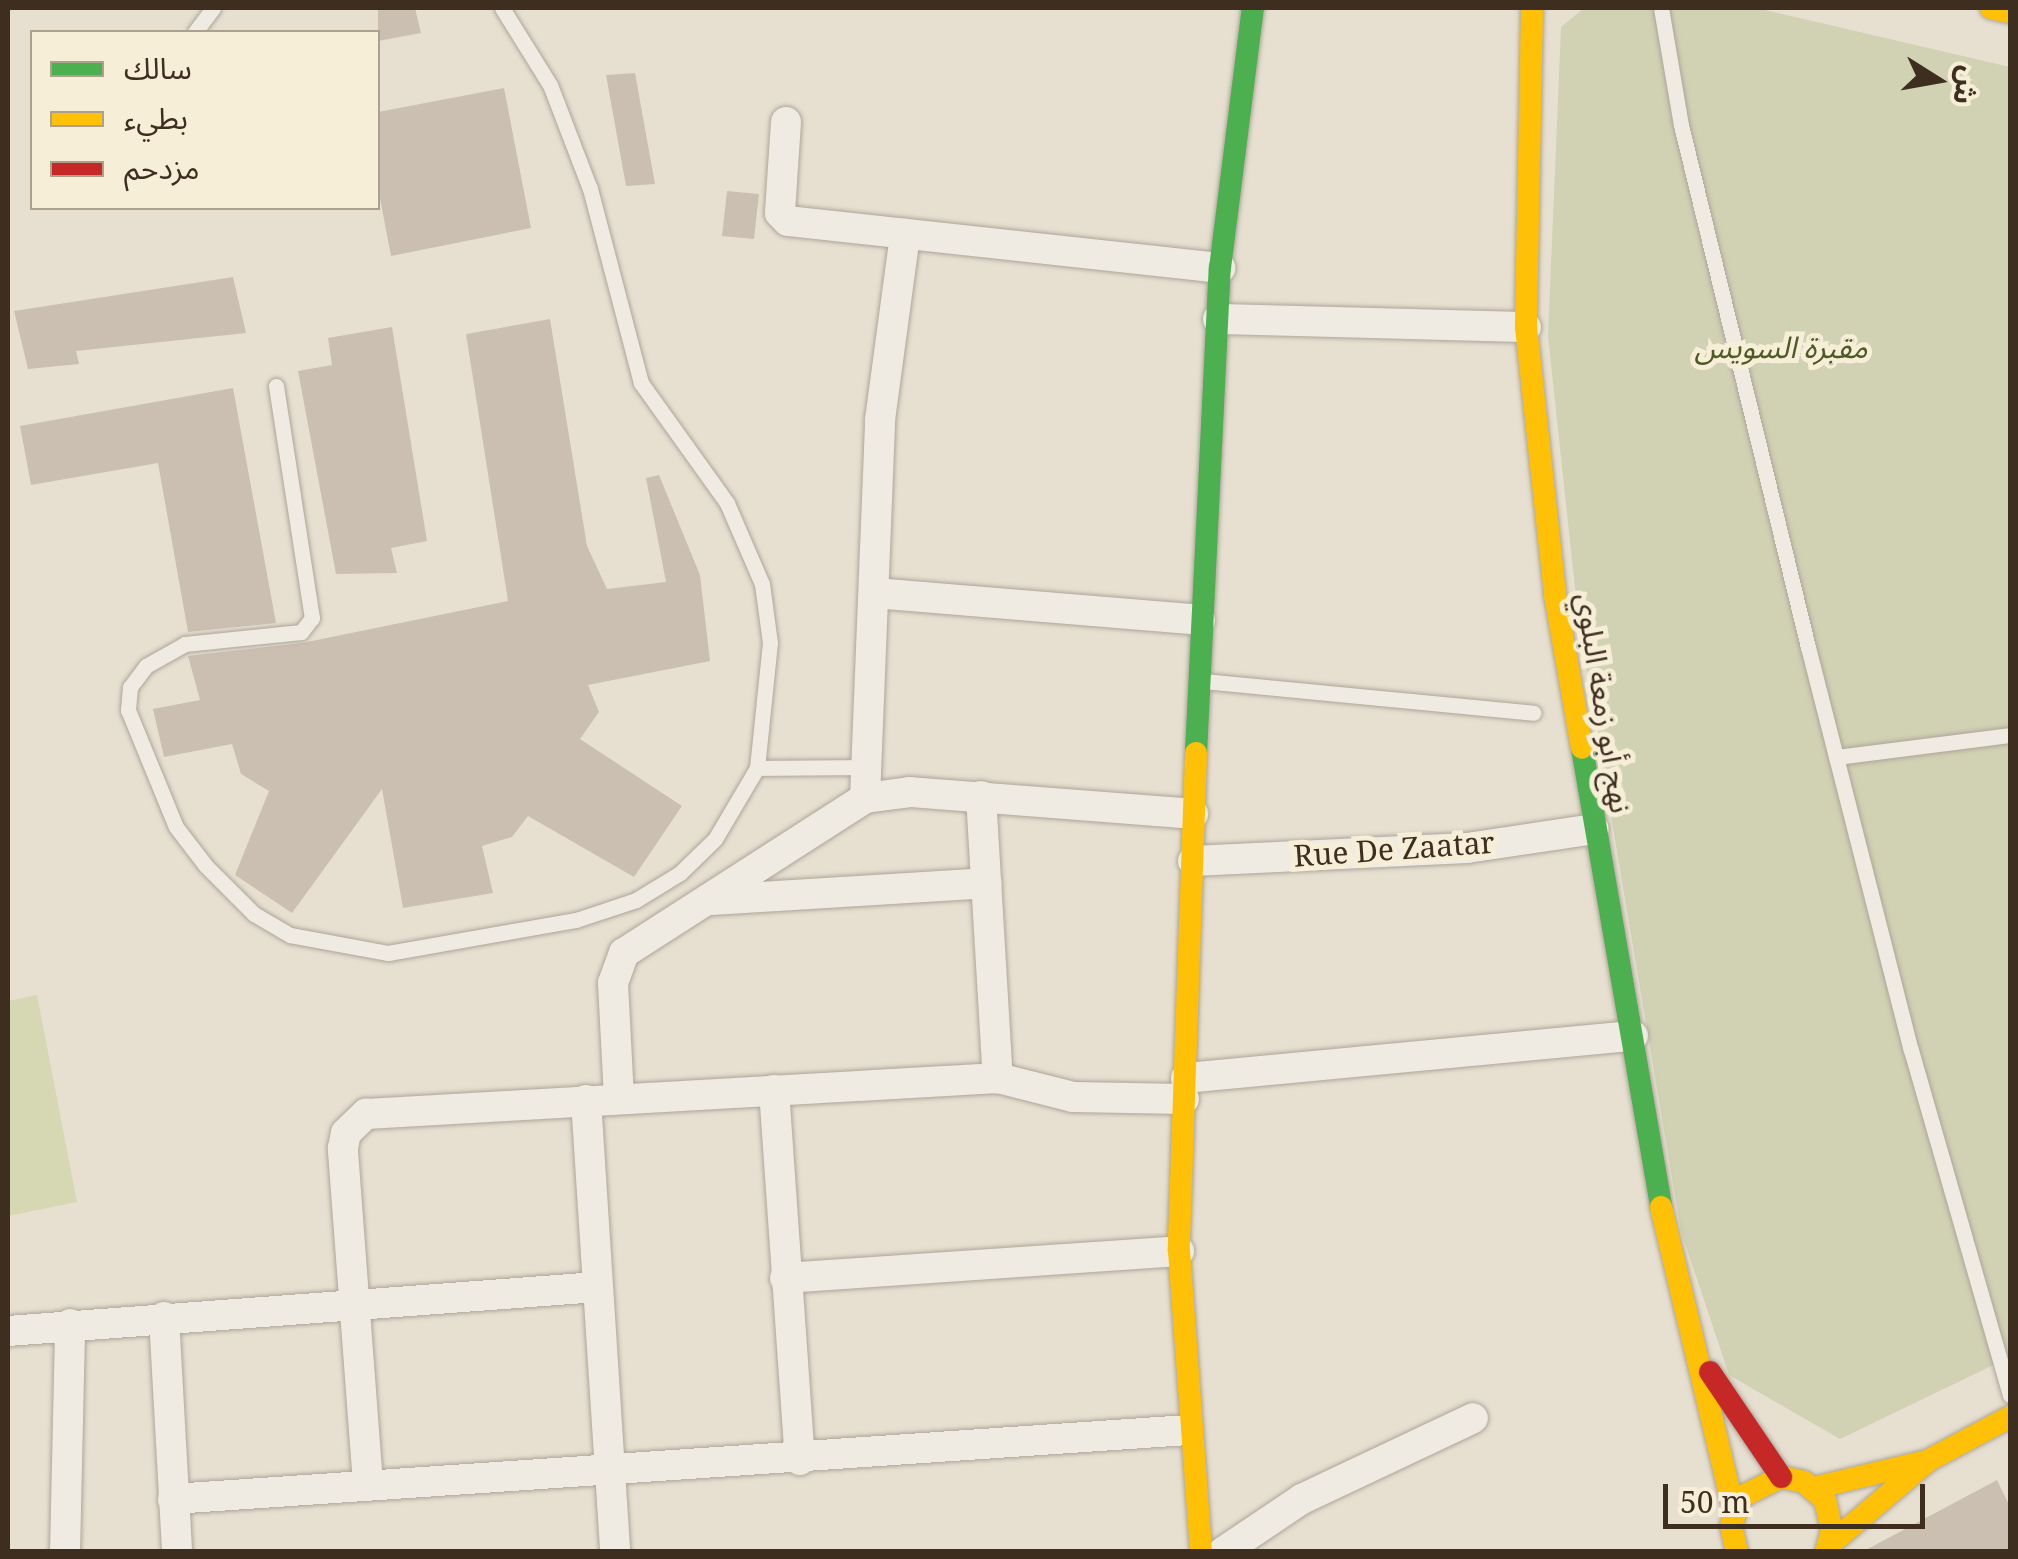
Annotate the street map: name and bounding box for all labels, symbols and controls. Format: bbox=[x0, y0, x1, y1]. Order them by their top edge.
legend bbox=[30, 30, 380, 210]
north arrow bbox=[1888, 30, 1988, 130]
text: سالك bbox=[124, 47, 192, 88]
text: ش bbox=[1945, 63, 1990, 108]
text: بطيء bbox=[124, 97, 188, 138]
text: مزدحم bbox=[124, 147, 200, 188]
park label: مقبرة السويس bbox=[1694, 329, 1868, 365]
street label: نهج أبو زمعة البلوي bbox=[1569, 590, 1639, 816]
street label: Rue De Zaatar bbox=[1292, 824, 1496, 874]
scale bar bbox=[1668, 1464, 1930, 1526]
text: 50 m bbox=[1680, 1481, 1750, 1522]

